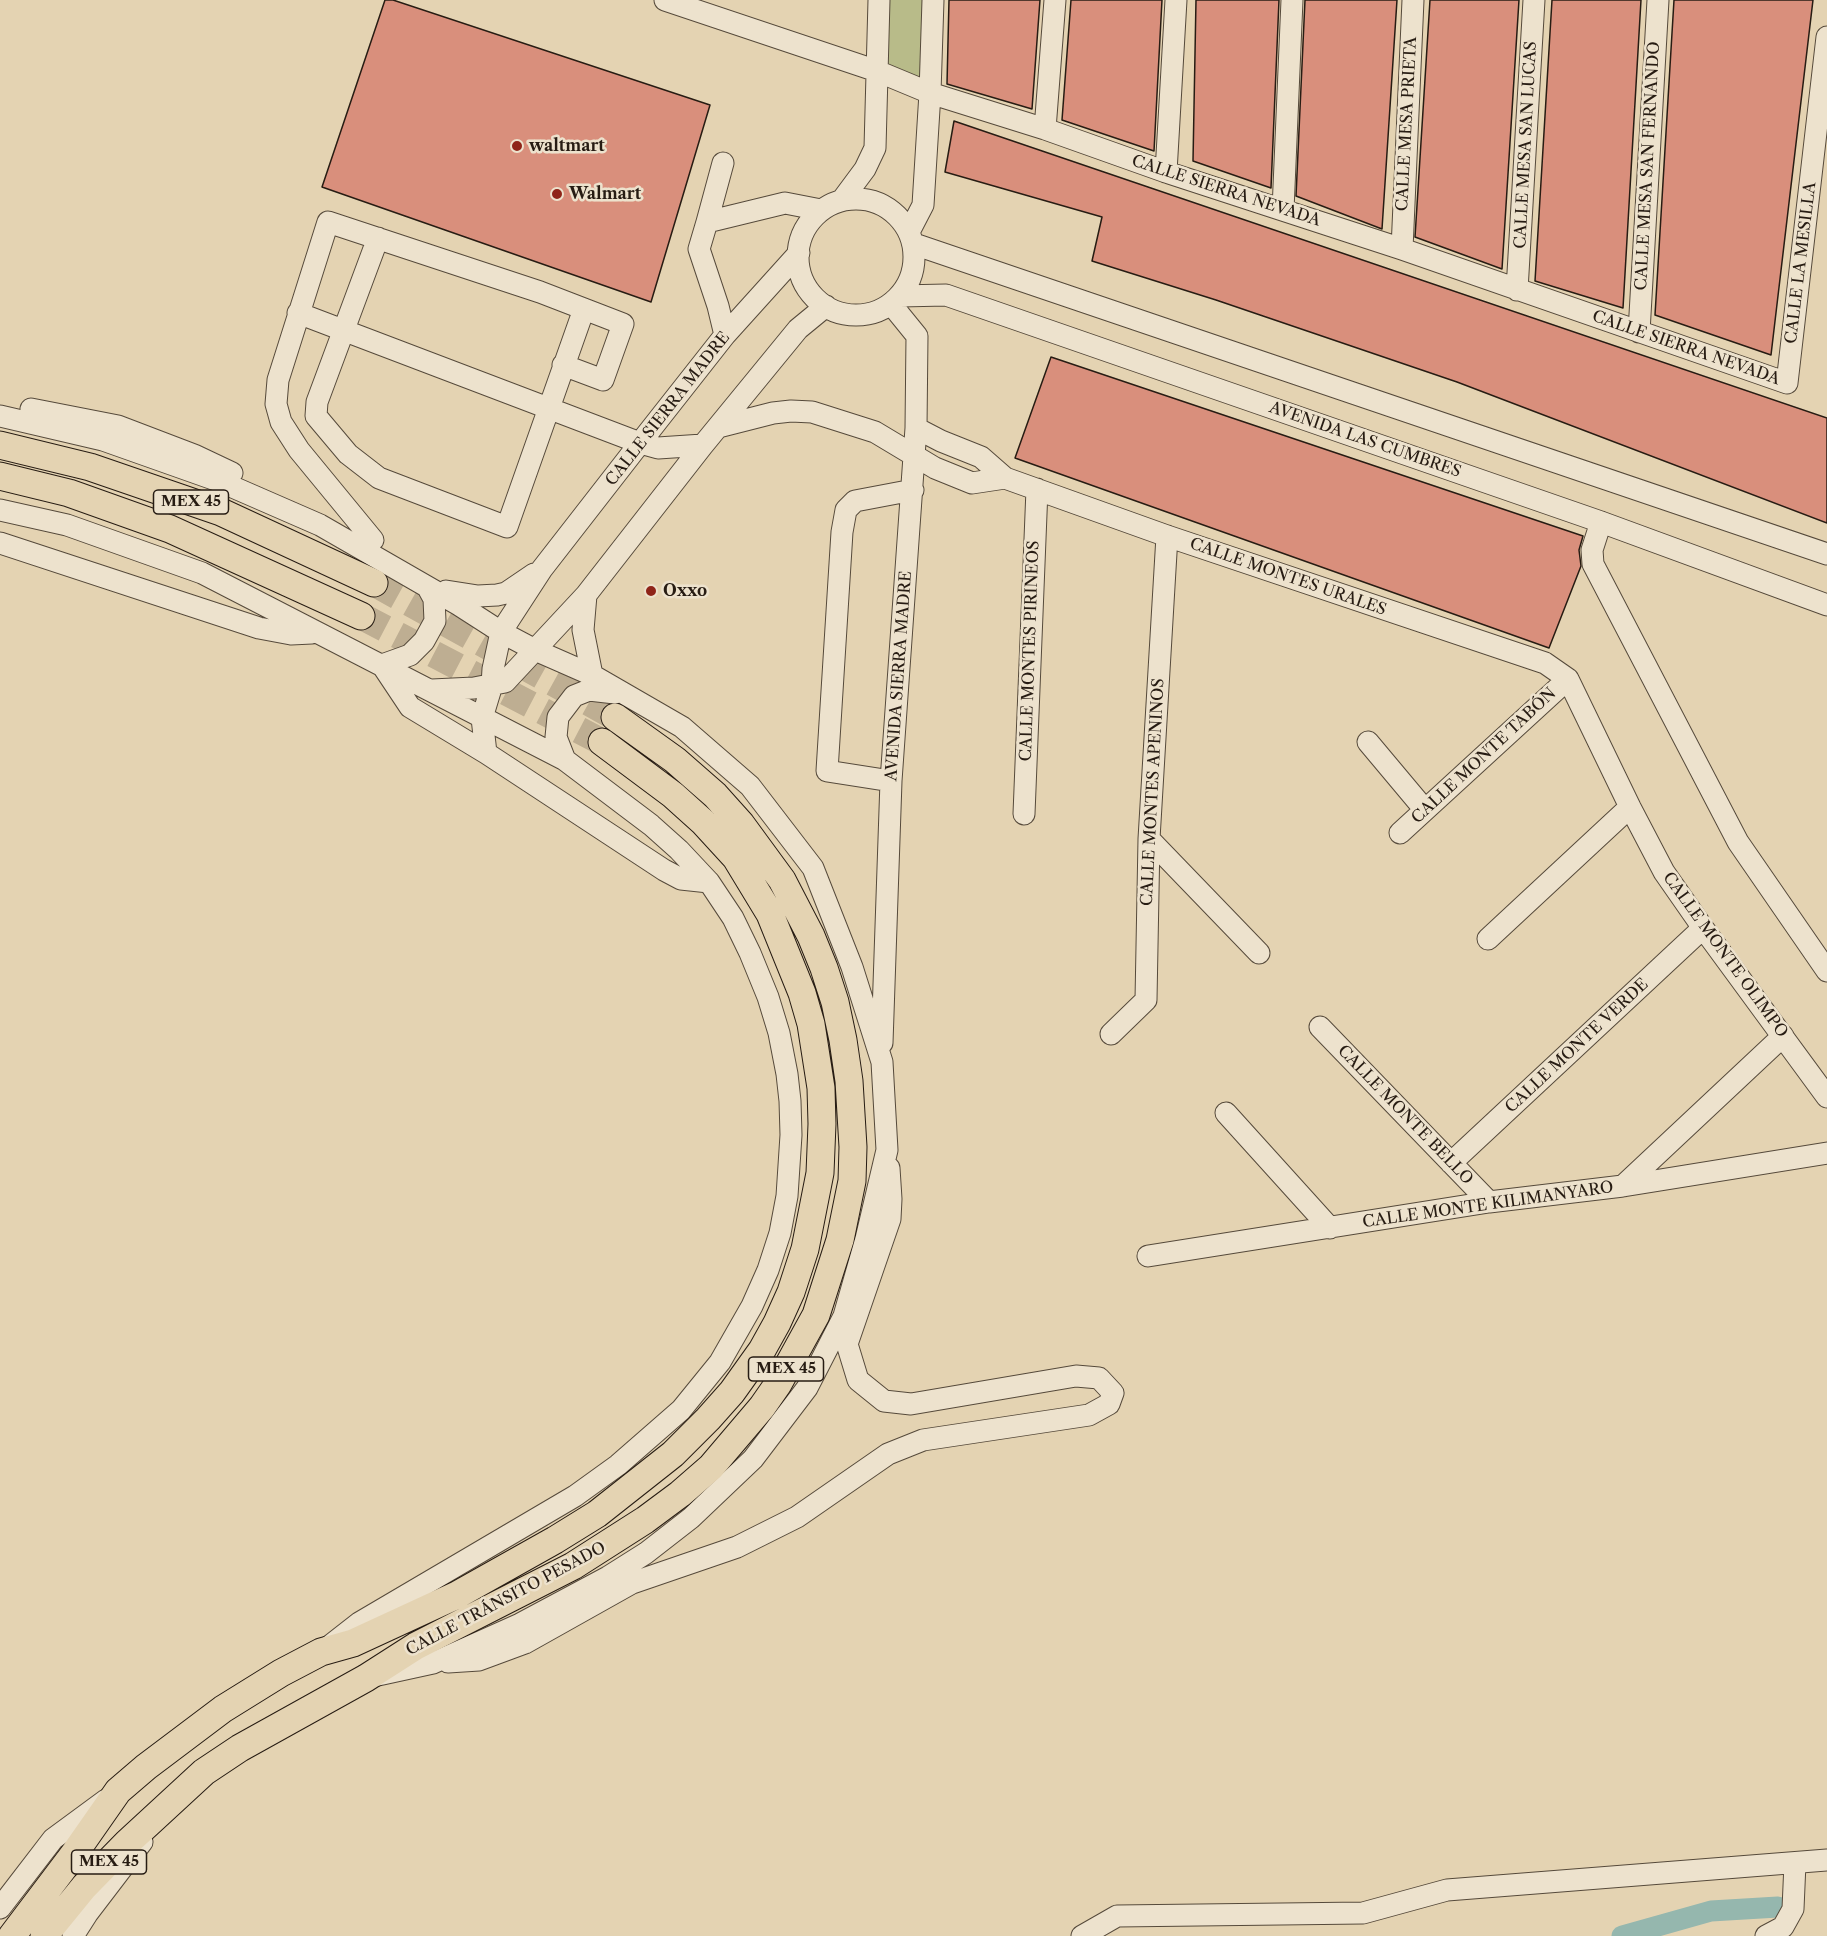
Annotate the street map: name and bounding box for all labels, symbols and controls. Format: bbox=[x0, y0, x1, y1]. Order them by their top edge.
street label: CALLE MESA PRIETA bbox=[1393, 36, 1421, 212]
street label: CALLE MESA SAN LUCAS bbox=[1511, 41, 1541, 249]
street label: CALLE MESA SAN FERNANDO bbox=[1632, 41, 1664, 291]
place label: waltmart bbox=[529, 136, 605, 156]
marker: waltmart bbox=[510, 139, 524, 153]
street label: CALLE SIERRA NEVADA bbox=[1129, 151, 1323, 231]
street label: CALLE LA MESILLA bbox=[1782, 181, 1820, 345]
place label: Walmart bbox=[569, 184, 641, 204]
marker: Walmart bbox=[550, 187, 564, 201]
street label: CALLE SIERRA NEVADA bbox=[1590, 307, 1782, 389]
street label: CALLE SIERRA MADRE bbox=[602, 328, 734, 490]
street label: AVENIDA LAS CUMBRES bbox=[1267, 398, 1463, 482]
road number: MEX 45 bbox=[154, 490, 228, 514]
street label: CALLE MONTES URALES bbox=[1187, 534, 1389, 620]
street label: CALLE MONTES PIRINEOS bbox=[1017, 540, 1043, 762]
street label: AVENIDA SIERRA MADRE bbox=[882, 570, 916, 782]
place label: Oxxo bbox=[663, 581, 707, 601]
marker: Oxxo bbox=[644, 584, 658, 598]
street label: CALLE MONTES APENINOS bbox=[1137, 678, 1169, 906]
street label: CALLE MONTE TABÓN bbox=[1408, 684, 1560, 828]
street label: CALLE MONTE OLIMPO bbox=[1659, 869, 1791, 1041]
street label: CALLE MONTE VERDE bbox=[1502, 975, 1652, 1117]
street label: CALLE MONTE BELLO bbox=[1333, 1041, 1477, 1189]
street label: CALLE MONTE KILIMANYARO bbox=[1361, 1178, 1615, 1232]
road number: MEX 45 bbox=[748, 1357, 824, 1381]
street label: CALLE TRÁNSITO PESADO bbox=[403, 1538, 609, 1660]
road number: MEX 45 bbox=[72, 1850, 146, 1874]

